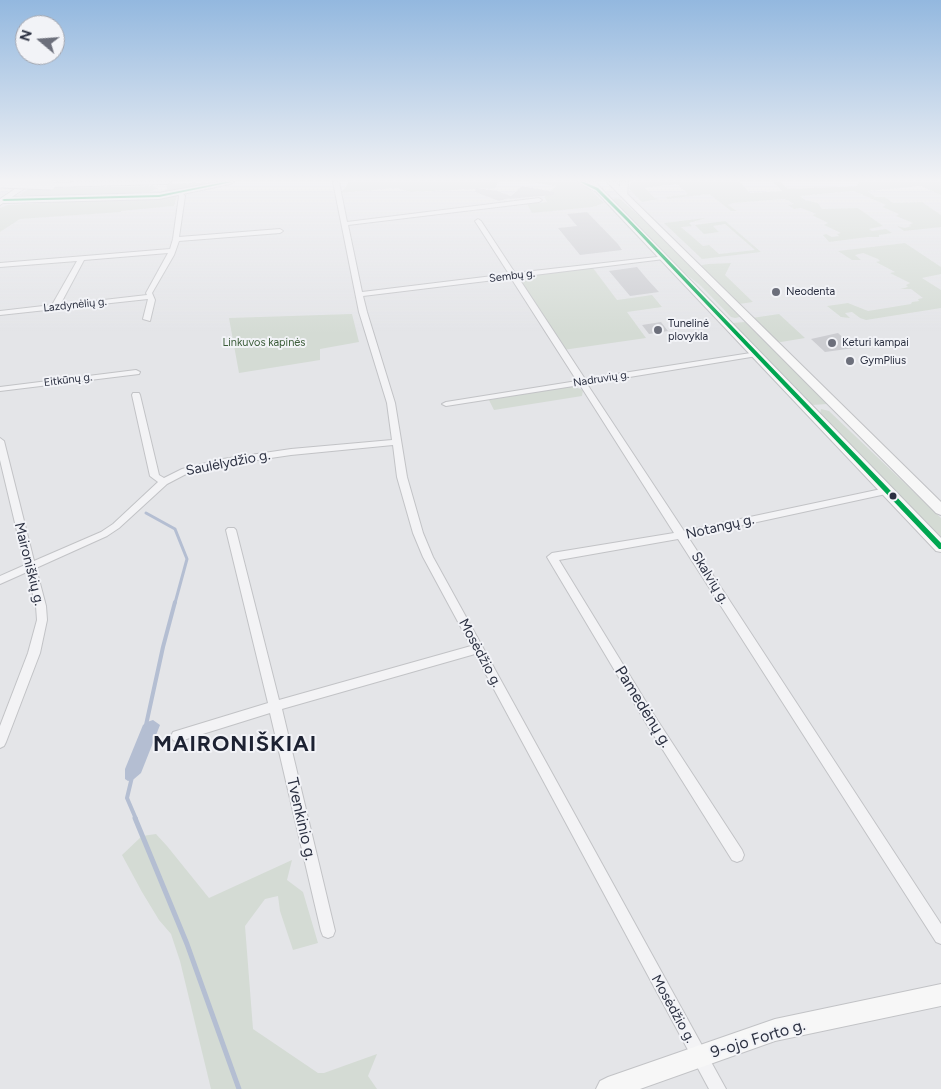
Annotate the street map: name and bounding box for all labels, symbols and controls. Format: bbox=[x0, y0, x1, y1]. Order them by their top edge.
north arrow bbox=[15, 15, 65, 65]
text: N bbox=[16, 28, 36, 43]
street label: Sembų g. bbox=[488, 267, 536, 285]
place label: Neodenta bbox=[786, 285, 835, 299]
marker: Neodenta bbox=[770, 286, 782, 298]
street label: Lazdynėlių g. bbox=[43, 295, 107, 315]
place label: Tunelinė plovykla bbox=[668, 317, 709, 343]
marker: Tunelinė plovykla bbox=[652, 324, 664, 336]
park label: Linkuvos kapinės bbox=[223, 336, 305, 350]
place label: Keturi kampai bbox=[842, 336, 909, 350]
marker: Keturi kampai bbox=[826, 337, 838, 349]
place label: GymPlius bbox=[860, 354, 906, 368]
marker: GymPlius bbox=[844, 355, 856, 367]
street label: Nadruvių g. bbox=[572, 368, 630, 390]
street label: Eitkūnų g. bbox=[43, 370, 93, 390]
street label: Saulėlydžio g. bbox=[184, 447, 272, 479]
unlabelled marker bbox=[888, 491, 898, 501]
street label: Notangų g. bbox=[684, 511, 756, 543]
street label: Maironiškių g. bbox=[11, 521, 47, 607]
street label: Skalvių g. bbox=[687, 549, 733, 607]
street label: Mosėdžio g. bbox=[455, 616, 505, 690]
street label: Pamedėnų g. bbox=[610, 663, 676, 751]
district label: MAIRONIŠKIAI bbox=[151, 732, 319, 758]
street label: Tvenkinio g. bbox=[282, 776, 320, 862]
street label: Mosėdžio g. bbox=[647, 972, 699, 1046]
street label: 9-ojo Forto g. bbox=[708, 1016, 808, 1062]

